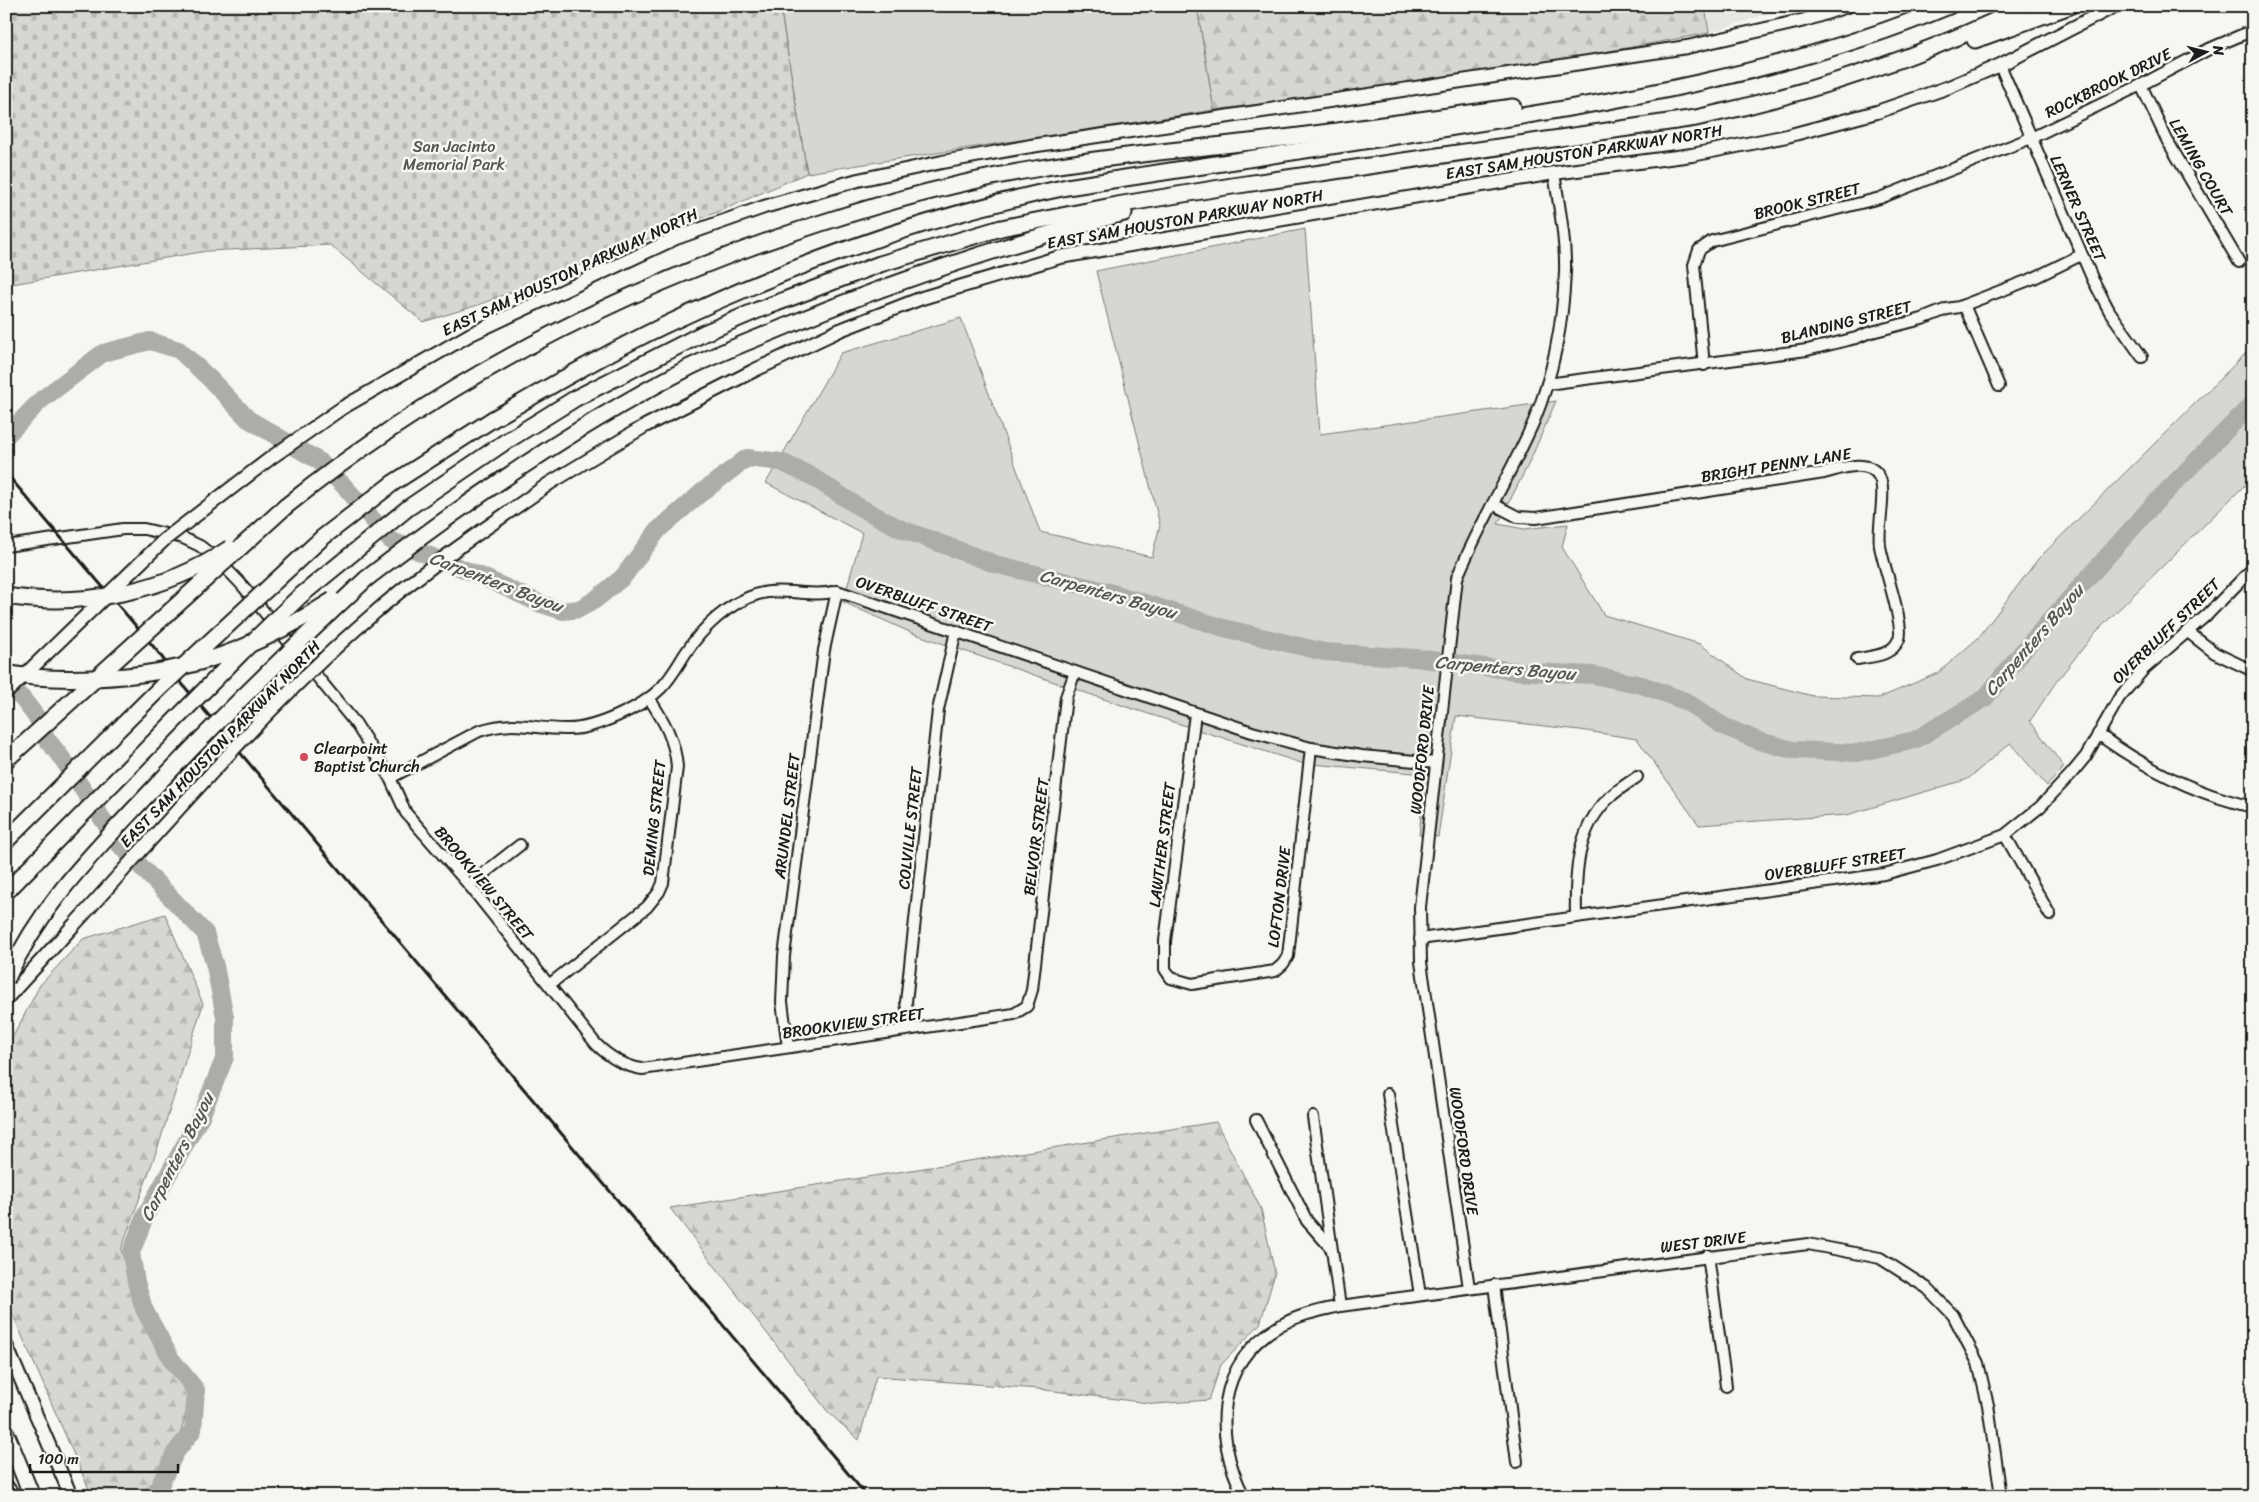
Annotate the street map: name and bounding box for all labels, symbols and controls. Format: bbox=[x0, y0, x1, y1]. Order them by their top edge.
north arrow bbox=[2182, 28, 2232, 78]
street label: ROCKBROOK DRIVE bbox=[2040, 39, 2177, 126]
text: N bbox=[2205, 43, 2231, 57]
street label: LEMING COURT bbox=[2161, 112, 2242, 223]
street label: EAST SAM HOUSTON PARKWAY NORTH bbox=[1443, 116, 1725, 188]
park label: San Jacinto Memorial Park bbox=[403, 132, 506, 179]
street label: LERNER STREET bbox=[2042, 150, 2115, 267]
street label: BROOK STREET bbox=[1751, 173, 1864, 228]
street label: EAST SAM HOUSTON PARKWAY NORTH bbox=[1044, 180, 1326, 258]
street label: EAST SAM HOUSTON PARKWAY NORTH bbox=[437, 199, 704, 344]
street label: BLANDING STREET bbox=[1778, 291, 1916, 352]
street label: BRIGHT PENNY LANE bbox=[1699, 439, 1854, 491]
water label: Carpenters Bayou bbox=[425, 542, 570, 623]
water label: Carpenters Bayou bbox=[1036, 559, 1182, 629]
street label: OVERBLUFF STREET bbox=[852, 567, 997, 641]
street label: OVERBLUFF STREET bbox=[2105, 570, 2228, 691]
water label: Carpenters Bayou bbox=[1976, 575, 2094, 704]
street label: EAST SAM HOUSTON PARKWAY NORTH bbox=[112, 633, 328, 855]
water label: Carpenters Bayou bbox=[1434, 646, 1579, 690]
street label: WOODFORD DRIVE bbox=[1401, 683, 1443, 816]
place label: Clearpoint Baptist Church bbox=[314, 734, 420, 781]
street label: ARUNDEL STREET bbox=[765, 750, 809, 881]
marker: Clearpoint Baptist Church bbox=[298, 751, 310, 763]
street label: DEMING STREET bbox=[633, 757, 675, 877]
street label: COLVILLE STREET bbox=[889, 764, 931, 891]
street label: BELVOIR STREET bbox=[1014, 775, 1058, 897]
street label: LAWTHER STREET bbox=[1140, 780, 1184, 909]
street label: BROOKVIEW STREET bbox=[427, 819, 542, 948]
street label: OVERBLUFF STREET bbox=[1762, 838, 1909, 889]
street label: LOFTON DRIVE bbox=[1258, 844, 1300, 949]
street label: BROOKVIEW STREET bbox=[780, 999, 927, 1047]
water label: Carpenters Bayou bbox=[131, 1085, 224, 1227]
street label: WOODFORD DRIVE bbox=[1441, 1085, 1488, 1218]
street label: WEST DRIVE bbox=[1659, 1222, 1749, 1262]
scale bar bbox=[30, 1442, 178, 1474]
text: 100 m bbox=[38, 1446, 79, 1472]

